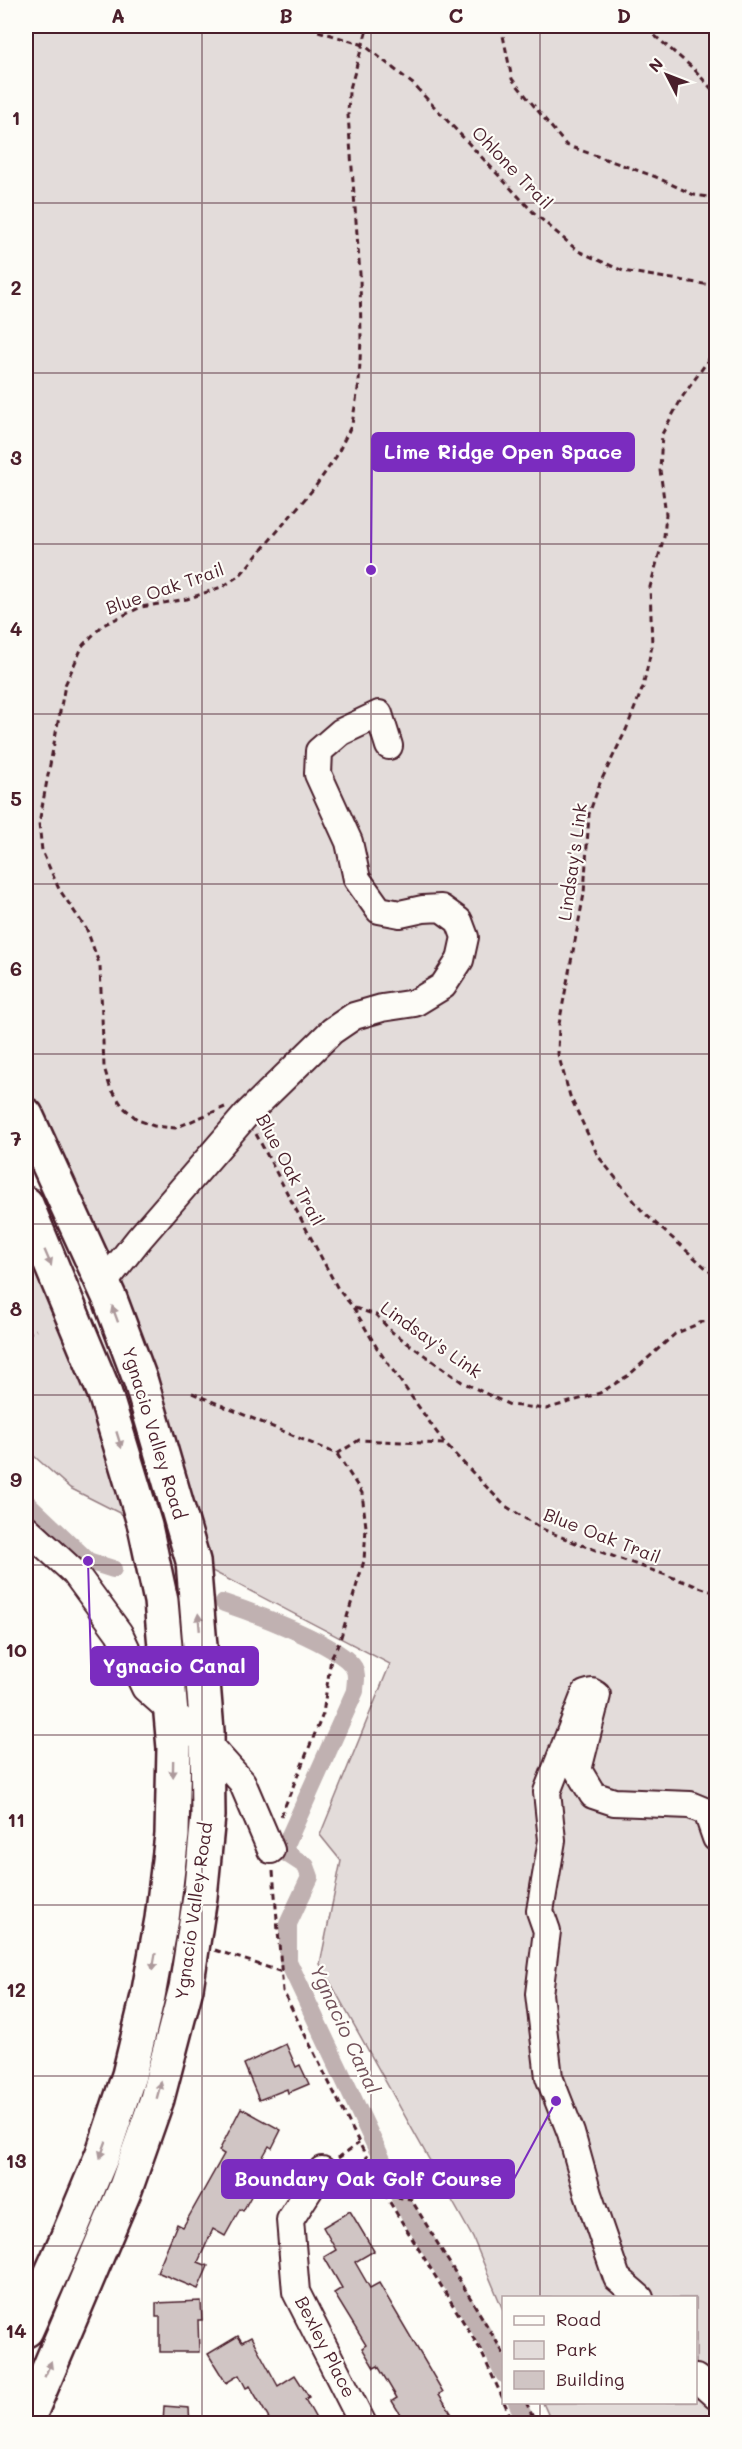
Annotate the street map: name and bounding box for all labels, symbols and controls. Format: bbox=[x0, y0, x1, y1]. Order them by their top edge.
text: A bbox=[111, 2, 125, 28]
text: B bbox=[279, 2, 293, 28]
text: C bbox=[449, 2, 464, 28]
text: D bbox=[617, 2, 631, 28]
north arrow bbox=[637, 45, 697, 105]
text: N bbox=[644, 53, 667, 76]
text: 1 bbox=[12, 104, 20, 130]
street label: Ohlone Trail bbox=[467, 121, 558, 214]
text: 2 bbox=[10, 274, 22, 300]
callout: Lime Ridge Open Space bbox=[372, 433, 634, 471]
text: Lime Ridge Open Space bbox=[384, 438, 622, 464]
text: 3 bbox=[10, 444, 22, 470]
street label: Blue Oak Trail bbox=[102, 557, 227, 620]
text: 4 bbox=[10, 615, 23, 641]
text: 5 bbox=[10, 785, 22, 811]
street label: Lindsay's Link bbox=[552, 801, 592, 922]
text: 6 bbox=[10, 955, 22, 981]
street label: Blue Oak Trail bbox=[251, 1109, 330, 1230]
text: 7 bbox=[10, 1125, 22, 1151]
one-way arrow bbox=[44, 1249, 53, 1267]
text: 8 bbox=[10, 1295, 22, 1321]
street label: Lindsay's Link bbox=[376, 1295, 487, 1383]
one-way arrow bbox=[110, 1304, 120, 1322]
street label: Ygnacio Valley Road bbox=[117, 1344, 193, 1522]
one-way arrow bbox=[115, 1431, 124, 1449]
text: 9 bbox=[10, 1466, 22, 1492]
street label: Blue Oak Trail bbox=[540, 1502, 664, 1568]
one-way arrow bbox=[194, 1613, 204, 1632]
text: 10 bbox=[5, 1636, 27, 1662]
callout: Ygnacio Canal bbox=[91, 1647, 258, 1685]
text: Ygnacio Canal bbox=[102, 1652, 246, 1678]
one-way arrow bbox=[169, 1759, 178, 1778]
text: 11 bbox=[7, 1806, 25, 1832]
street label: Ygnacio Valley Road bbox=[169, 1821, 217, 2001]
one-way arrow bbox=[149, 1953, 158, 1972]
water label: Ygnacio Canal bbox=[305, 1960, 387, 2097]
text: 12 bbox=[6, 1976, 26, 2002]
one-way arrow bbox=[155, 2081, 164, 2099]
one-way arrow bbox=[98, 2141, 108, 2159]
text: 13 bbox=[6, 2147, 26, 2173]
callout: Boundary Oak Golf Course bbox=[222, 2160, 514, 2198]
text: Boundary Oak Golf Course bbox=[234, 2165, 502, 2191]
street label: Bexley Place bbox=[290, 2292, 362, 2401]
legend bbox=[502, 2296, 697, 2404]
text: Road bbox=[556, 2307, 601, 2331]
text: 14 bbox=[5, 2317, 27, 2343]
text: Park bbox=[556, 2337, 597, 2361]
one-way arrow bbox=[44, 2360, 54, 2378]
text: Building bbox=[556, 2367, 624, 2391]

